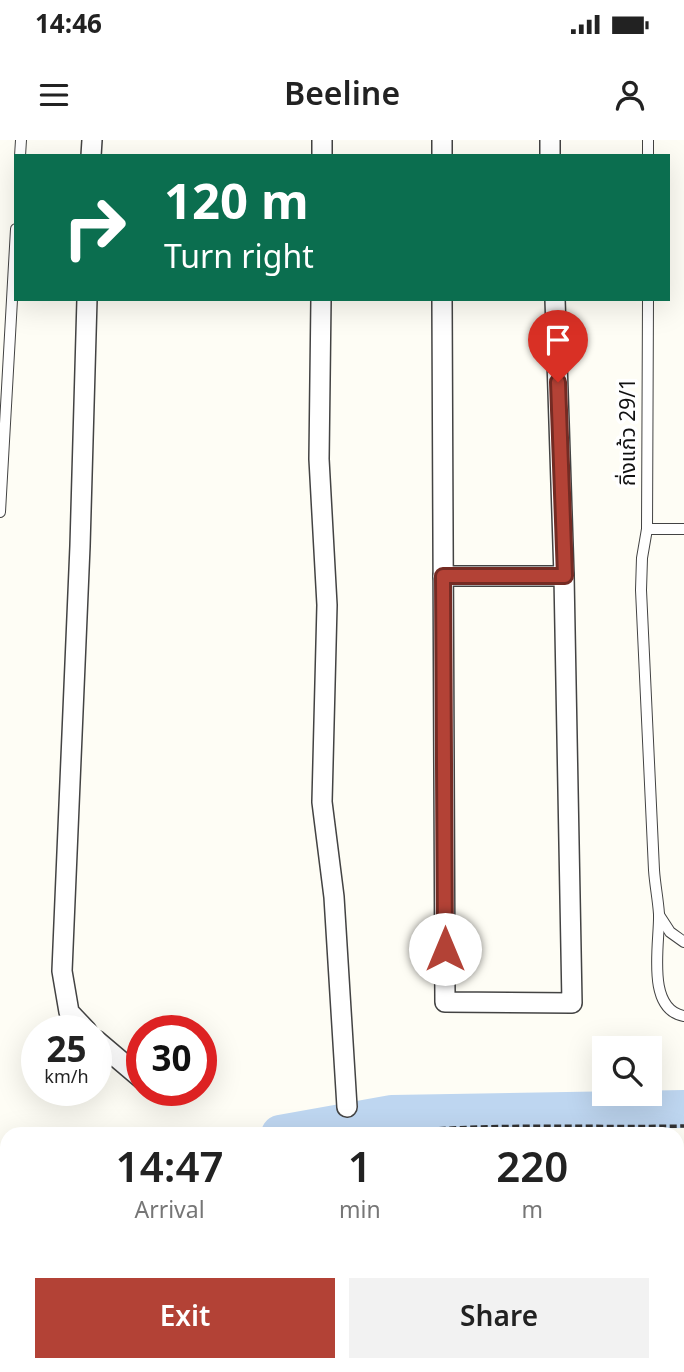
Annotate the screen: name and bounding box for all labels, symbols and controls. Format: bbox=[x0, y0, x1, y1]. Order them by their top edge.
text: 14:46 bbox=[35, 5, 102, 45]
text: Beeline bbox=[284, 71, 400, 119]
icon: menu bbox=[35, 76, 73, 114]
icon: person bbox=[611, 76, 649, 114]
text: 120 m bbox=[164, 167, 309, 241]
icon: right bbox=[49, 182, 140, 273]
text: Turn right bbox=[164, 234, 314, 282]
pin bbox=[528, 310, 588, 382]
icon: arrive bbox=[539, 321, 577, 359]
street label: กิ่งแก้ว 29/1 bbox=[613, 378, 644, 486]
position arrow bbox=[408, 912, 482, 986]
speed limit sign: 30 bbox=[126, 1015, 217, 1106]
text: 25 bbox=[46, 1025, 87, 1078]
map controls bbox=[592, 1036, 662, 1106]
button: search bbox=[592, 1036, 662, 1106]
text: km/h bbox=[44, 1064, 89, 1091]
text: 14:47 bbox=[116, 1137, 223, 1201]
text: 1 bbox=[348, 1137, 372, 1201]
text: 220 bbox=[496, 1137, 568, 1201]
text: Arrival bbox=[134, 1194, 205, 1228]
text: min bbox=[339, 1194, 381, 1228]
text: m bbox=[522, 1194, 543, 1228]
button: Exit bbox=[35, 1278, 335, 1358]
button: Share bbox=[349, 1278, 649, 1358]

